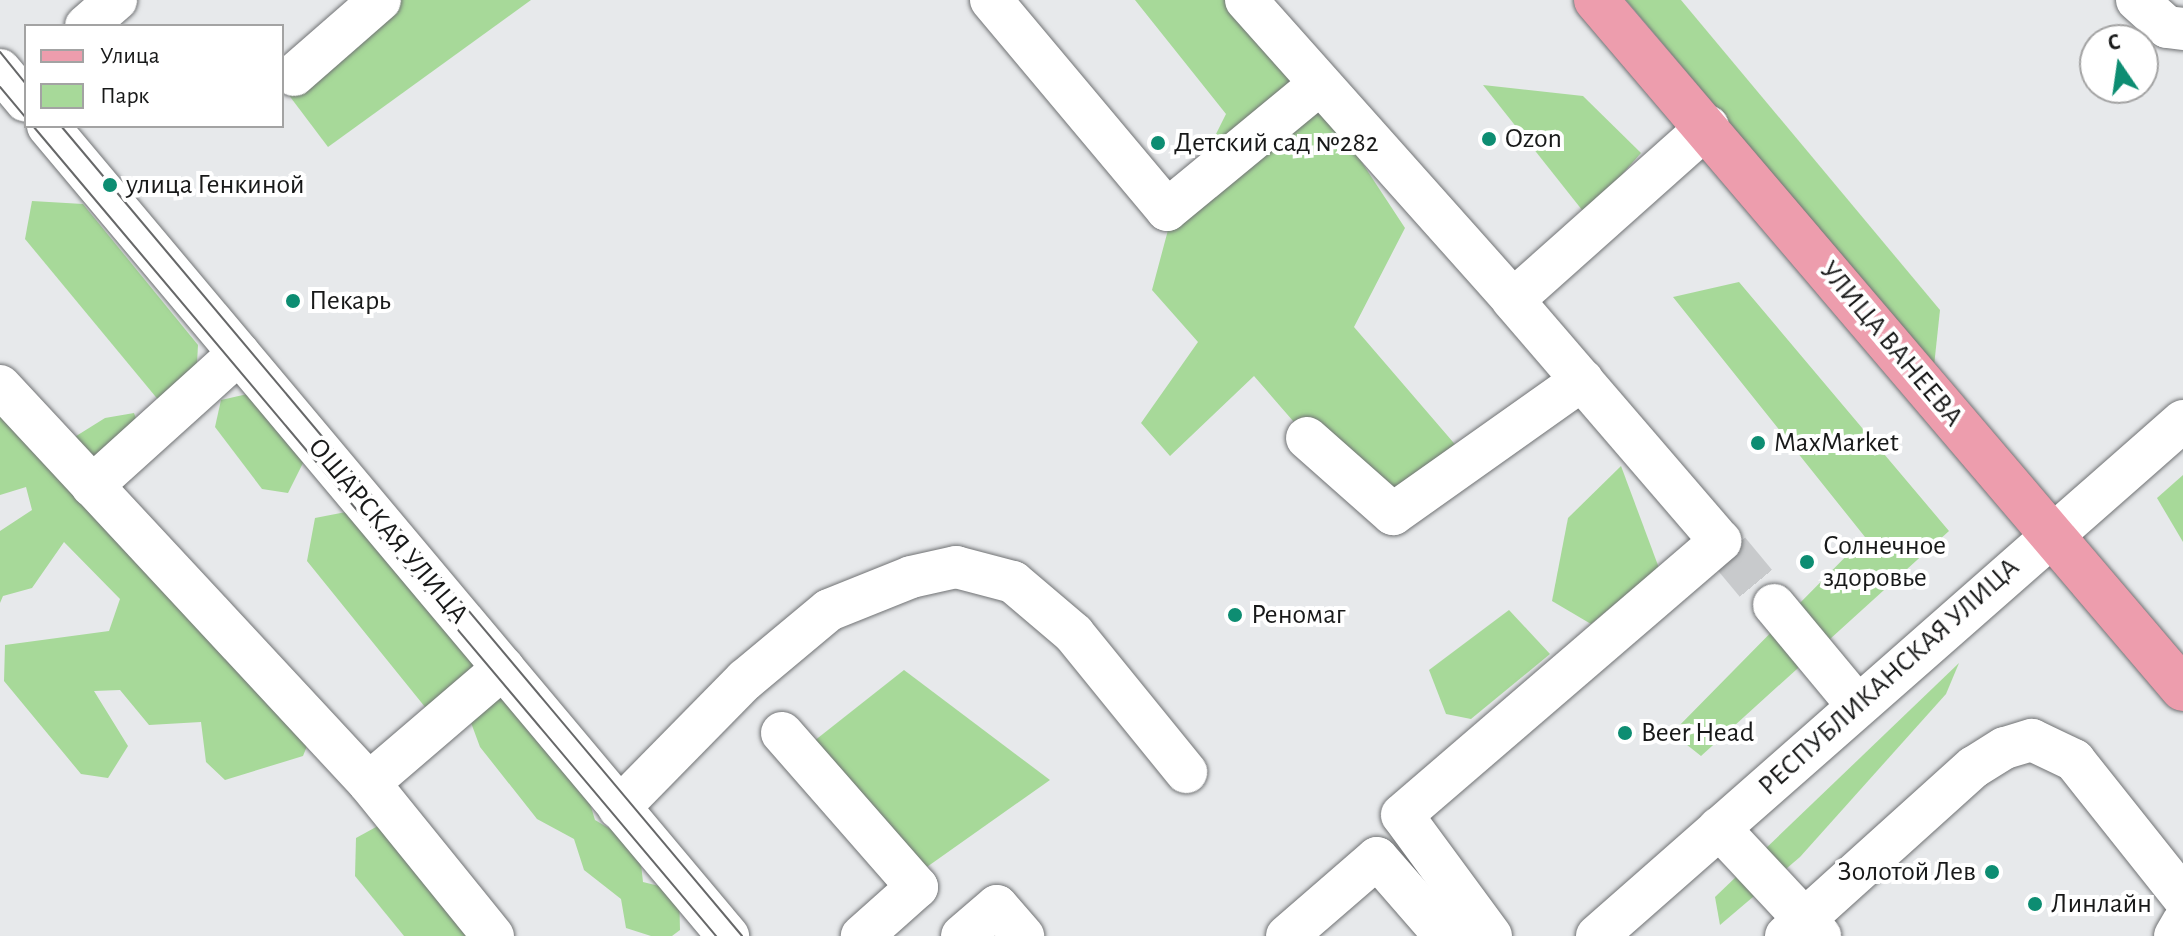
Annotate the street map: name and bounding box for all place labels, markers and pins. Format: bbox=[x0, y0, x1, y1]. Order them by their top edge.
place label: Ozon bbox=[1505, 122, 1562, 156]
place label: Детский сад №282 bbox=[1174, 126, 1379, 160]
marker: Ozon bbox=[1480, 130, 1498, 148]
marker: Детский сад №282 bbox=[1149, 134, 1167, 152]
place label: улица Генкиной bbox=[126, 168, 305, 202]
marker: улица Генкиной bbox=[101, 176, 119, 194]
place label: Пекарь bbox=[309, 284, 391, 318]
marker: Пекарь bbox=[284, 292, 302, 310]
place label: MaxMarket bbox=[1774, 426, 1899, 460]
marker: MaxMarket bbox=[1749, 434, 1767, 452]
place label: Солнечное здоровье bbox=[1823, 529, 1946, 595]
marker: Солнечное здоровье bbox=[1798, 553, 1816, 571]
place label: Реномаг bbox=[1251, 598, 1345, 632]
marker: Реномаг bbox=[1226, 606, 1244, 624]
place label: Beer Head bbox=[1641, 716, 1754, 750]
marker: Beer Head bbox=[1616, 724, 1634, 742]
place label: Золотой Лев bbox=[1838, 855, 1976, 889]
marker: Золотой Лев bbox=[1983, 863, 2001, 881]
place label: Линлайн bbox=[2051, 887, 2152, 921]
marker: Линлайн bbox=[2026, 895, 2044, 913]

